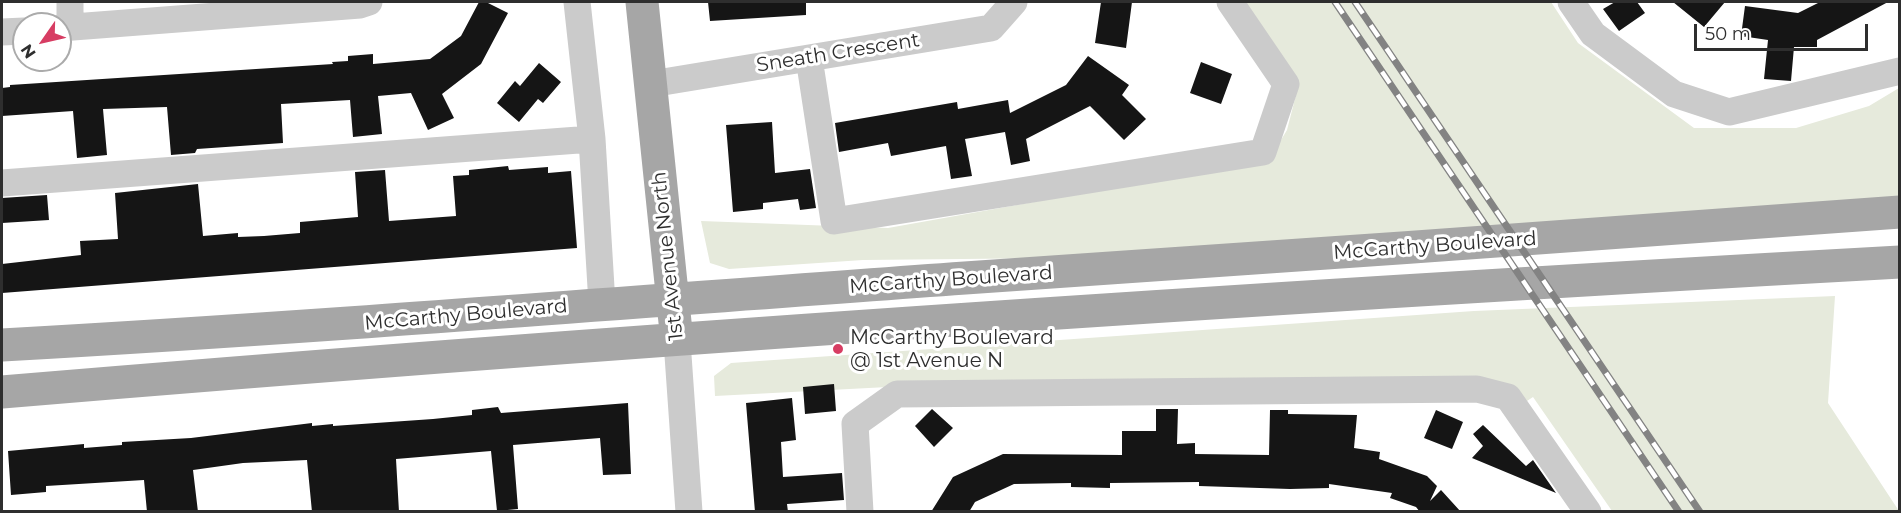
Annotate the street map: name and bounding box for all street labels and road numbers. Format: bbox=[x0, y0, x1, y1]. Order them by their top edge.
street label: Sneath Crescent bbox=[755, 28, 921, 78]
street label: 1st Avenue North bbox=[647, 170, 689, 342]
street label: McCarthy Boulevard bbox=[1333, 227, 1537, 265]
street label: McCarthy Boulevard bbox=[849, 261, 1053, 299]
street label: McCarthy Boulevard bbox=[363, 294, 569, 336]

